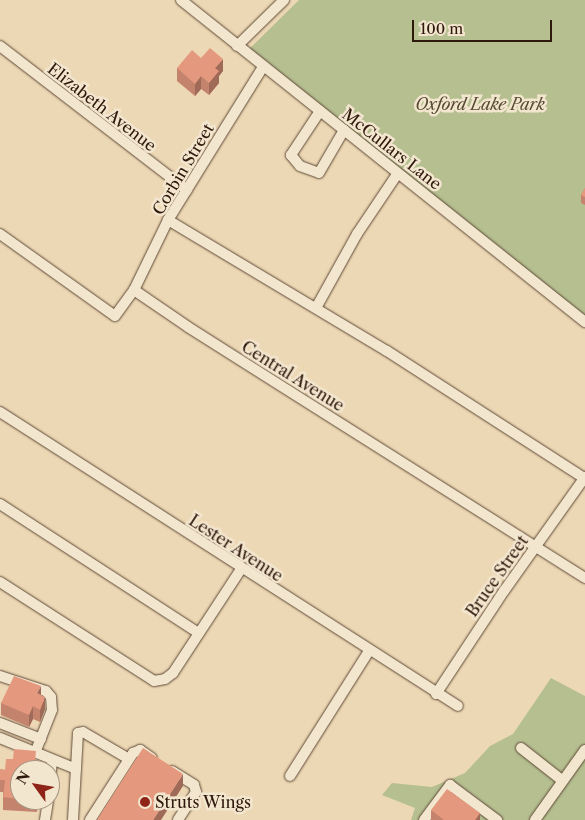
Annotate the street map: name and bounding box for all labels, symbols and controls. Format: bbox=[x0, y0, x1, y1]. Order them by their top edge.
scale bar bbox=[415, 10, 555, 42]
text: 100 m bbox=[420, 19, 463, 38]
street label: Elizabeth Avenue bbox=[44, 59, 160, 155]
park label: Oxford Lake Park bbox=[415, 94, 545, 114]
street label: McCullars Lane bbox=[339, 104, 445, 194]
street label: Corbin Street bbox=[148, 120, 218, 218]
street label: Central Avenue bbox=[238, 337, 348, 415]
street label: Lester Avenue bbox=[185, 510, 287, 586]
street label: Bruce Street bbox=[462, 532, 532, 620]
north arrow bbox=[10, 760, 60, 810]
text: N bbox=[12, 768, 34, 788]
place label: Struts Wings bbox=[155, 792, 252, 812]
marker: Struts Wings bbox=[139, 796, 151, 808]

